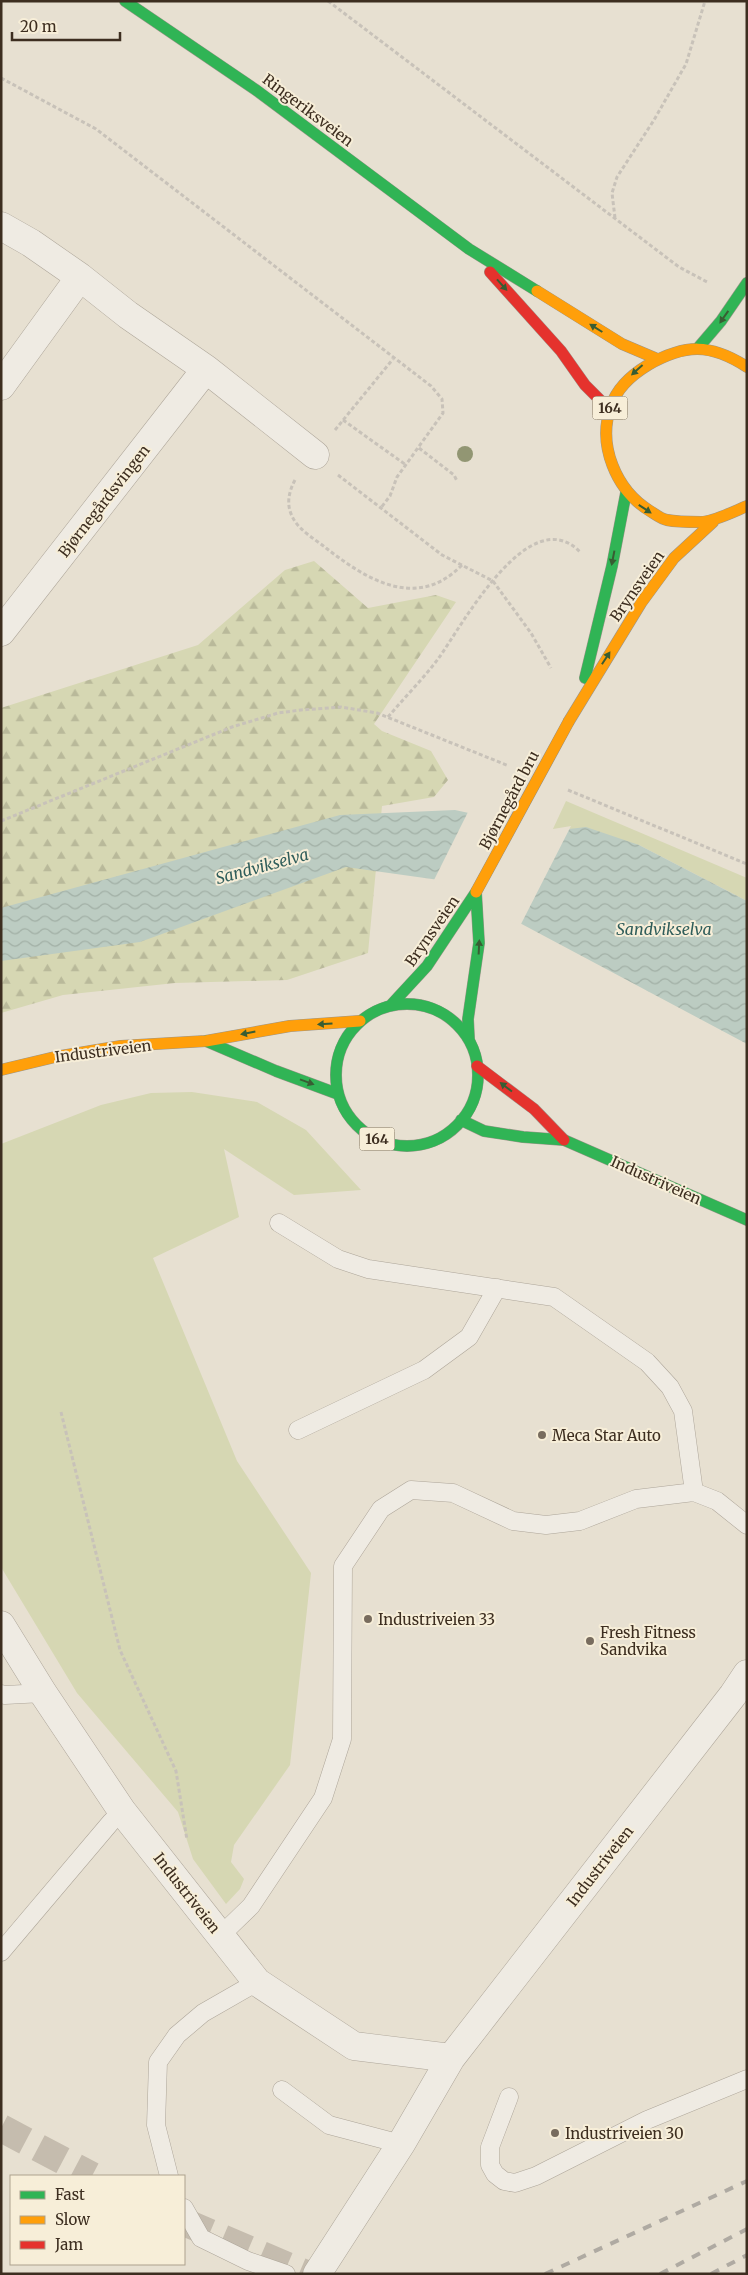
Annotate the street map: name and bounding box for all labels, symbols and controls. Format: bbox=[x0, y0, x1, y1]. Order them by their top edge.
scale bar bbox=[12, 10, 120, 42]
text: 20 m bbox=[20, 17, 57, 36]
street label: Ringeriksveien bbox=[259, 70, 357, 150]
one-way arrow bbox=[496, 279, 508, 291]
one-way arrow bbox=[719, 310, 729, 323]
one-way arrow bbox=[590, 323, 603, 332]
one-way arrow bbox=[631, 364, 644, 375]
road number: 164 bbox=[592, 396, 628, 419]
street label: Bjørnegårdsvingen bbox=[54, 441, 154, 561]
one-way arrow bbox=[638, 504, 651, 514]
street label: Brynsveien bbox=[606, 547, 668, 625]
one-way arrow bbox=[609, 550, 617, 565]
one-way arrow bbox=[602, 652, 611, 665]
street label: Bjørnegård bru bbox=[475, 747, 543, 853]
water label: Sandvikselva bbox=[213, 844, 311, 888]
street label: Brynsveien bbox=[401, 892, 463, 970]
water label: Sandvikselva bbox=[616, 919, 712, 939]
one-way arrow bbox=[475, 938, 483, 954]
one-way arrow bbox=[317, 1020, 333, 1028]
one-way arrow bbox=[240, 1030, 256, 1038]
street label: Industriveien bbox=[54, 1036, 152, 1066]
one-way arrow bbox=[300, 1078, 315, 1086]
one-way arrow bbox=[499, 1082, 512, 1093]
road number: 164 bbox=[360, 1128, 394, 1150]
street label: Industriveien bbox=[608, 1152, 704, 1208]
place label: Meca Star Auto bbox=[552, 1426, 661, 1445]
marker: Meca Star Auto bbox=[536, 1429, 548, 1441]
place label: Industriveien 33 bbox=[378, 1610, 495, 1629]
marker: Industriveien 33 bbox=[362, 1613, 374, 1625]
place label: Fresh Fitness Sandvika bbox=[600, 1623, 696, 1659]
marker: Fresh Fitness Sandvika bbox=[584, 1635, 596, 1647]
street label: Industriveien bbox=[563, 1822, 637, 1910]
street label: Industriveien bbox=[150, 1849, 224, 1937]
place label: Industriveien 30 bbox=[565, 2124, 684, 2143]
marker: Industriveien 30 bbox=[549, 2127, 561, 2139]
legend bbox=[10, 2175, 185, 2265]
text: Fast bbox=[55, 2185, 85, 2204]
text: Slow bbox=[55, 2210, 90, 2229]
text: Jam bbox=[54, 2235, 83, 2254]

